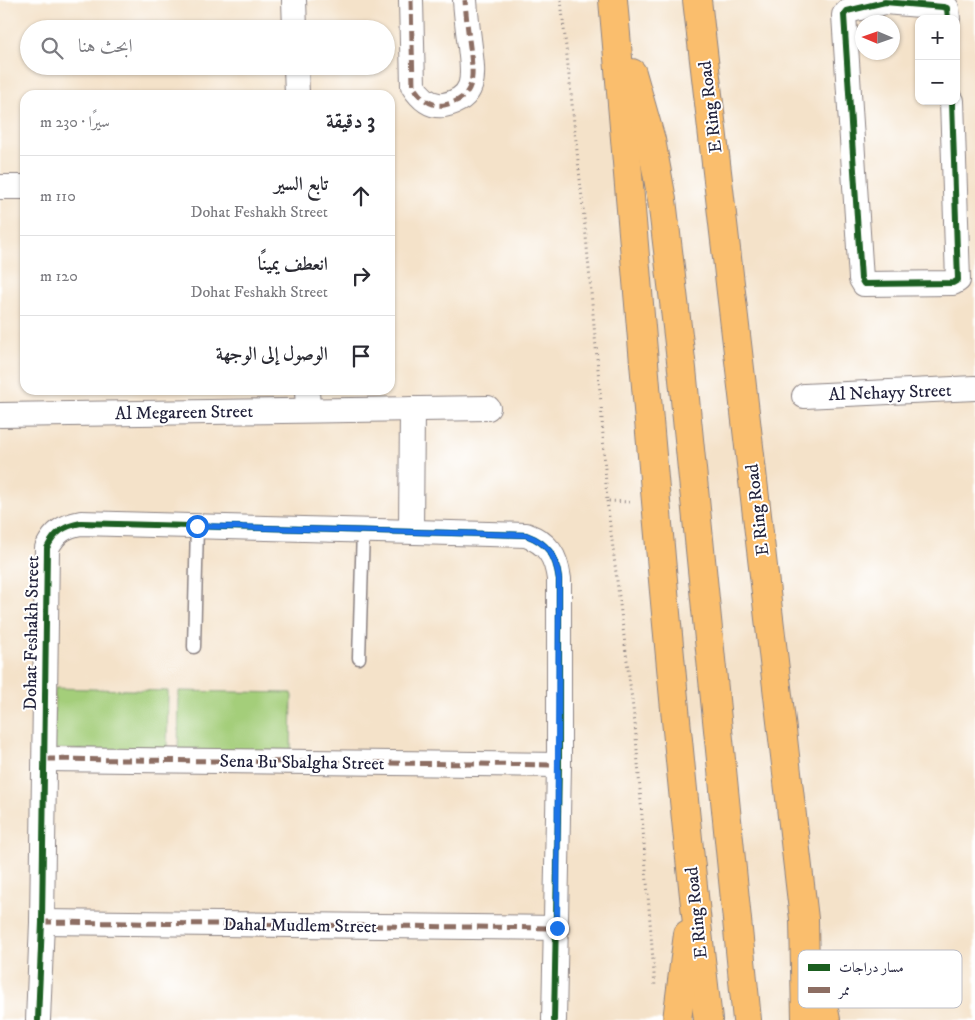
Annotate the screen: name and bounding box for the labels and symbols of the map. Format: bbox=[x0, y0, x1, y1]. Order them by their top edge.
north arrow bbox=[855, 15, 900, 60]
street label: E Ring Road bbox=[694, 60, 728, 154]
street label: Al Nehayy Street bbox=[828, 380, 952, 406]
street label: Al Megareen Street bbox=[115, 401, 254, 425]
street label: E Ring Road bbox=[741, 463, 775, 557]
route start bbox=[186, 515, 209, 538]
street label: Dohat Feshakh Street bbox=[20, 555, 44, 711]
street label: Sena Bu Sbalgha Street bbox=[219, 751, 385, 775]
street label: E Ring Road bbox=[681, 866, 713, 960]
street label: Dahal Mudlem Street bbox=[223, 914, 377, 938]
route end bbox=[546, 917, 569, 940]
legend bbox=[798, 950, 962, 1008]
text: مسار دراجات bbox=[839, 959, 904, 977]
text: ممر bbox=[837, 982, 850, 1000]

